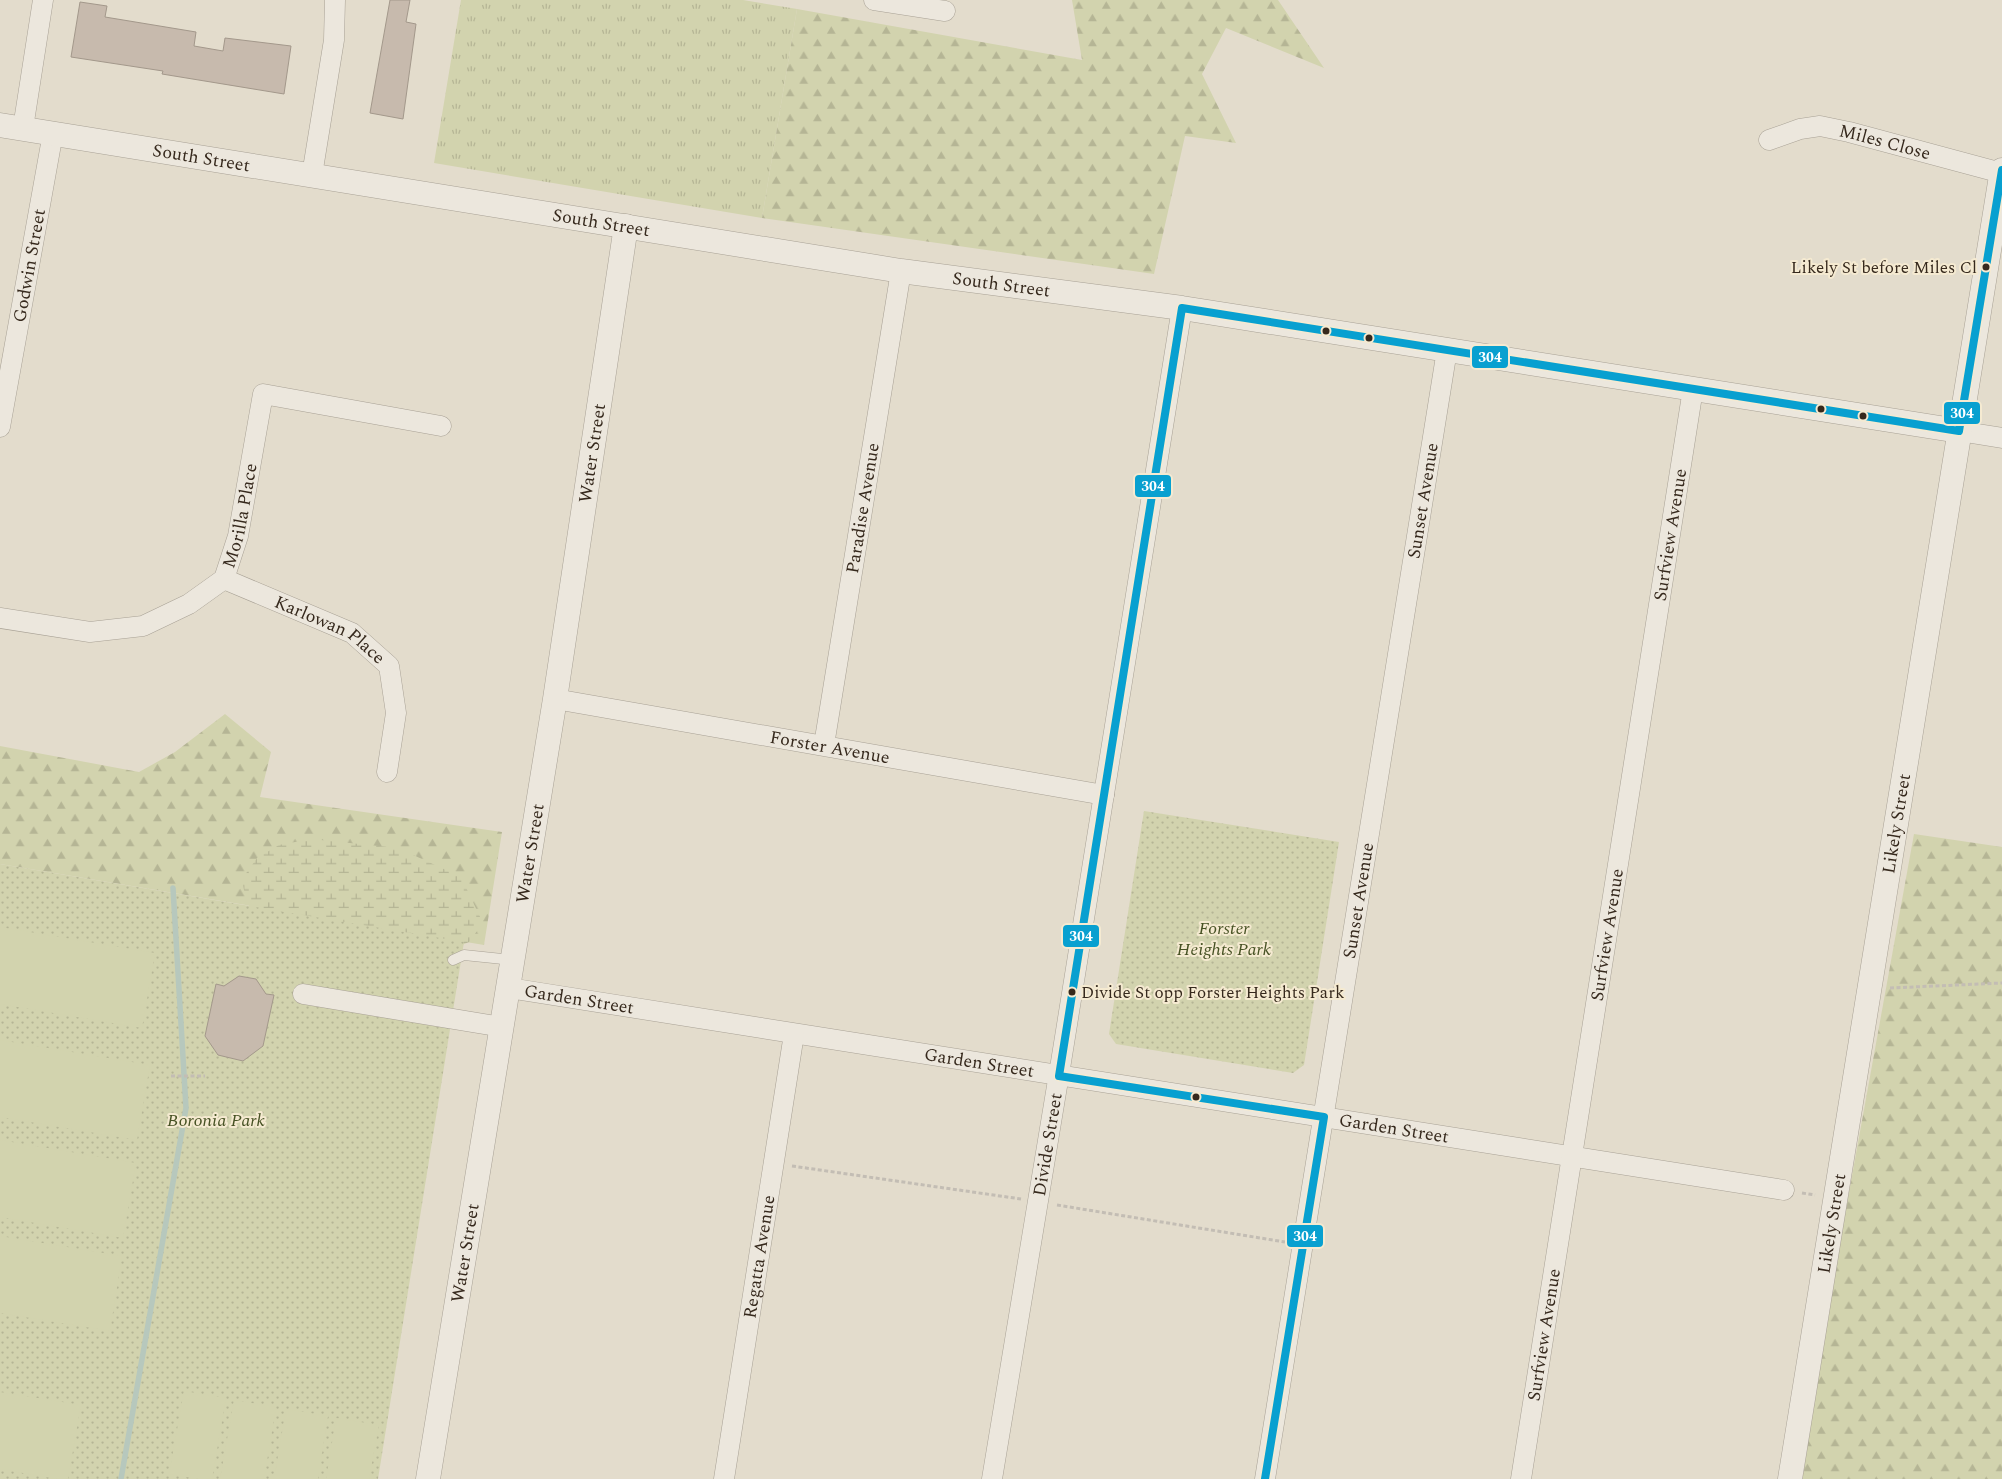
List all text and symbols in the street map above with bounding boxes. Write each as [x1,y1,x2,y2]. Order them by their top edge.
street label: Miles Close [1837,117,1934,167]
street label: South Street [151,137,252,179]
street label: South Street [550,202,652,244]
street label: Godwin Street [6,207,53,325]
place label: Likely St before Miles Cl [1791,255,1977,281]
marker: Likely St before Miles Cl [1981,262,1991,272]
street label: South Street [951,265,1052,305]
unlabelled marker [1321,326,1331,336]
unlabelled marker [1364,333,1374,343]
line badge: 304 [1471,345,1509,369]
text: 304 [1478,347,1502,368]
line badge: 304 [1943,401,1981,425]
street label: Water Street [572,402,613,505]
text: 304 [1950,403,1974,424]
unlabelled marker [1816,404,1826,414]
unlabelled marker [1858,411,1868,421]
street label: Paradise Avenue [839,441,887,576]
street label: Sunset Avenue [1401,441,1446,561]
street label: Morilla Place [215,461,265,572]
street label: Surfview Avenue [1647,467,1694,603]
line badge: 304 [1134,474,1172,498]
text: 304 [1141,476,1165,497]
street label: Karlowan Place [270,589,391,671]
street label: Forster Avenue [768,724,892,771]
street label: Likely Street [1875,772,1918,876]
street label: Water Street [509,802,552,905]
street label: Sunset Avenue [1336,841,1381,960]
street label: Surfview Avenue [1584,867,1631,1003]
park label: Forster Heights Park [1177,915,1272,963]
line badge: 304 [1062,924,1100,948]
text: 304 [1069,926,1093,947]
street label: Garden Street [522,978,636,1022]
place label: Divide St opp Forster Heights Park [1081,980,1345,1006]
marker: Divide St opp Forster Heights Park [1067,987,1077,997]
street label: Garden Street [922,1041,1036,1085]
street label: Divide Street [1026,1091,1070,1198]
unlabelled marker [1191,1092,1201,1102]
park label: Boronia Park [167,1107,265,1134]
street label: Garden Street [1337,1107,1451,1151]
street label: Likely Street [1810,1171,1853,1275]
street label: Regatta Avenue [736,1193,782,1320]
street label: Water Street [444,1201,487,1305]
line badge: 304 [1286,1224,1324,1248]
text: 304 [1293,1226,1317,1247]
street label: Surfview Avenue [1520,1267,1568,1403]

